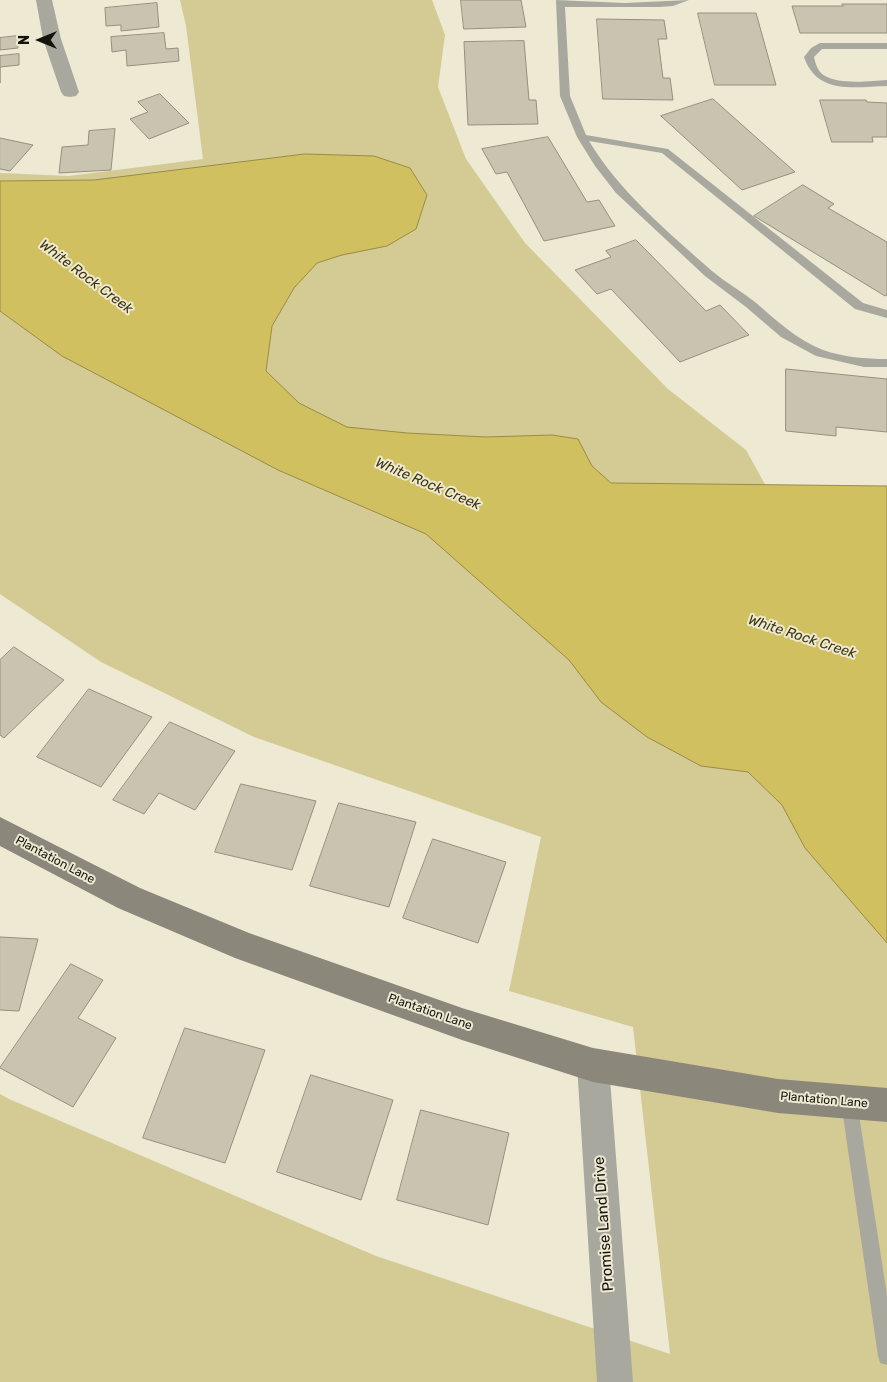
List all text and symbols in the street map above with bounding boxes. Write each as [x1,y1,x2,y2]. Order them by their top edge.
north arrow [15,15,65,65]
text: N [16,35,33,45]
water label: White Rock Creek [36,236,136,318]
water label: White Rock Creek [373,454,483,514]
water label: White Rock Creek [746,612,858,662]
street label: Plantation Lane [13,833,97,887]
street label: Plantation Lane [386,991,474,1033]
street label: Plantation Lane [780,1089,868,1111]
street label: Promise Land Drive [590,1156,618,1292]

